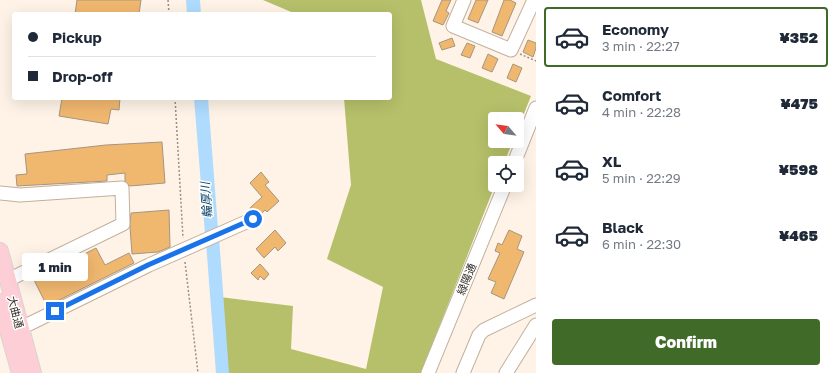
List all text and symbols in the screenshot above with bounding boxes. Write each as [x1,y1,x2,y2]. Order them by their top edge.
icon: car [554,19,590,55]
text: Economy [602,20,669,38]
text: Pickup [52,28,102,46]
text: ¥352 [779,28,818,46]
text: 3 min · 22:27 [602,38,680,54]
text: Drop-off [52,67,112,85]
icon: car [554,85,590,121]
text: Comfort [602,86,661,104]
text: ¥475 [780,94,818,112]
text: 4 min · 22:28 [602,104,681,120]
north arrow [488,112,524,148]
map controls [488,112,524,192]
icon: car [554,151,590,187]
text: XL [602,152,621,170]
button: locate [488,156,524,192]
text: ¥598 [778,160,818,178]
text: 5 min · 22:29 [602,170,681,186]
water label: 輪厚川 [197,180,215,218]
route start [244,210,262,228]
icon: car [554,217,590,253]
text: Black [602,218,644,236]
text: ¥465 [779,226,818,244]
text: 6 min · 22:30 [602,236,681,252]
callout: 1 min [22,253,88,281]
text: 1 min [38,259,72,275]
street label: 緑陽通 [454,261,478,297]
street label: 大曲通 [5,294,27,330]
route end [46,302,64,320]
button: Confirm [552,319,820,365]

